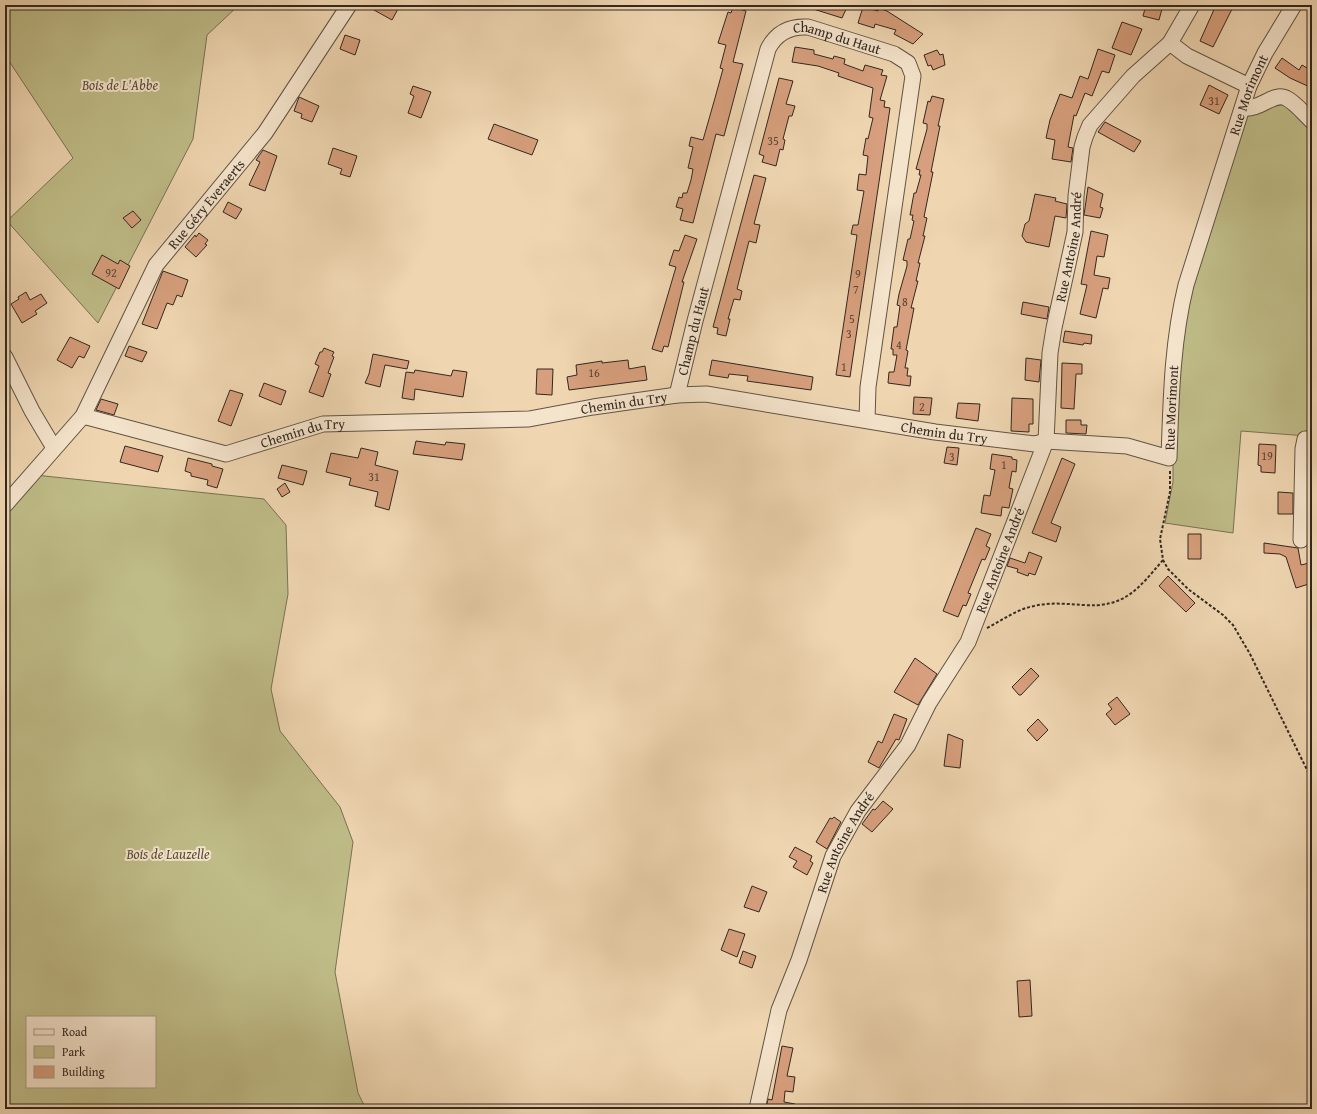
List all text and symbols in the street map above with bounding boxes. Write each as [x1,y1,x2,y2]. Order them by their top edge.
street label: Champ du Haut [792,17,883,59]
street label: Rue Morimont [1224,51,1273,138]
park label: Bois de L'Abbe [81,75,158,95]
house number: 31 [1208,92,1220,109]
house number: 35 [767,132,779,149]
street label: Rue Géry Everaerts [163,155,249,253]
street label: Rue Antoine André [1050,190,1086,304]
house number: 92 [105,264,117,281]
house number: 9 [855,265,861,282]
house number: 7 [853,281,859,298]
street label: Champ du Haut [672,284,714,377]
house number: 8 [902,293,908,310]
house number: 5 [849,310,855,327]
house number: 3 [846,325,852,342]
house number: 4 [896,336,902,353]
house number: 1 [841,358,847,375]
house number: 16 [588,364,600,381]
street label: Rue Morimont [1159,364,1183,450]
street label: Chemin du Try [579,387,669,419]
house number: 2 [919,398,925,415]
street label: Chemin du Try [258,413,345,453]
street label: Chemin du Try [900,417,989,448]
house number: 19 [1261,447,1273,464]
house number: 3 [949,448,955,465]
house number: 1 [1001,456,1007,473]
house number: 31 [368,468,380,485]
street label: Rue Antoine André [970,504,1029,616]
street label: Rue Antoine André [812,787,879,896]
park label: Bois de Lauzelle [125,844,210,864]
legend [26,1016,156,1088]
text: Road [62,1023,88,1040]
text: Park [62,1043,86,1060]
text: Building [62,1063,105,1080]

